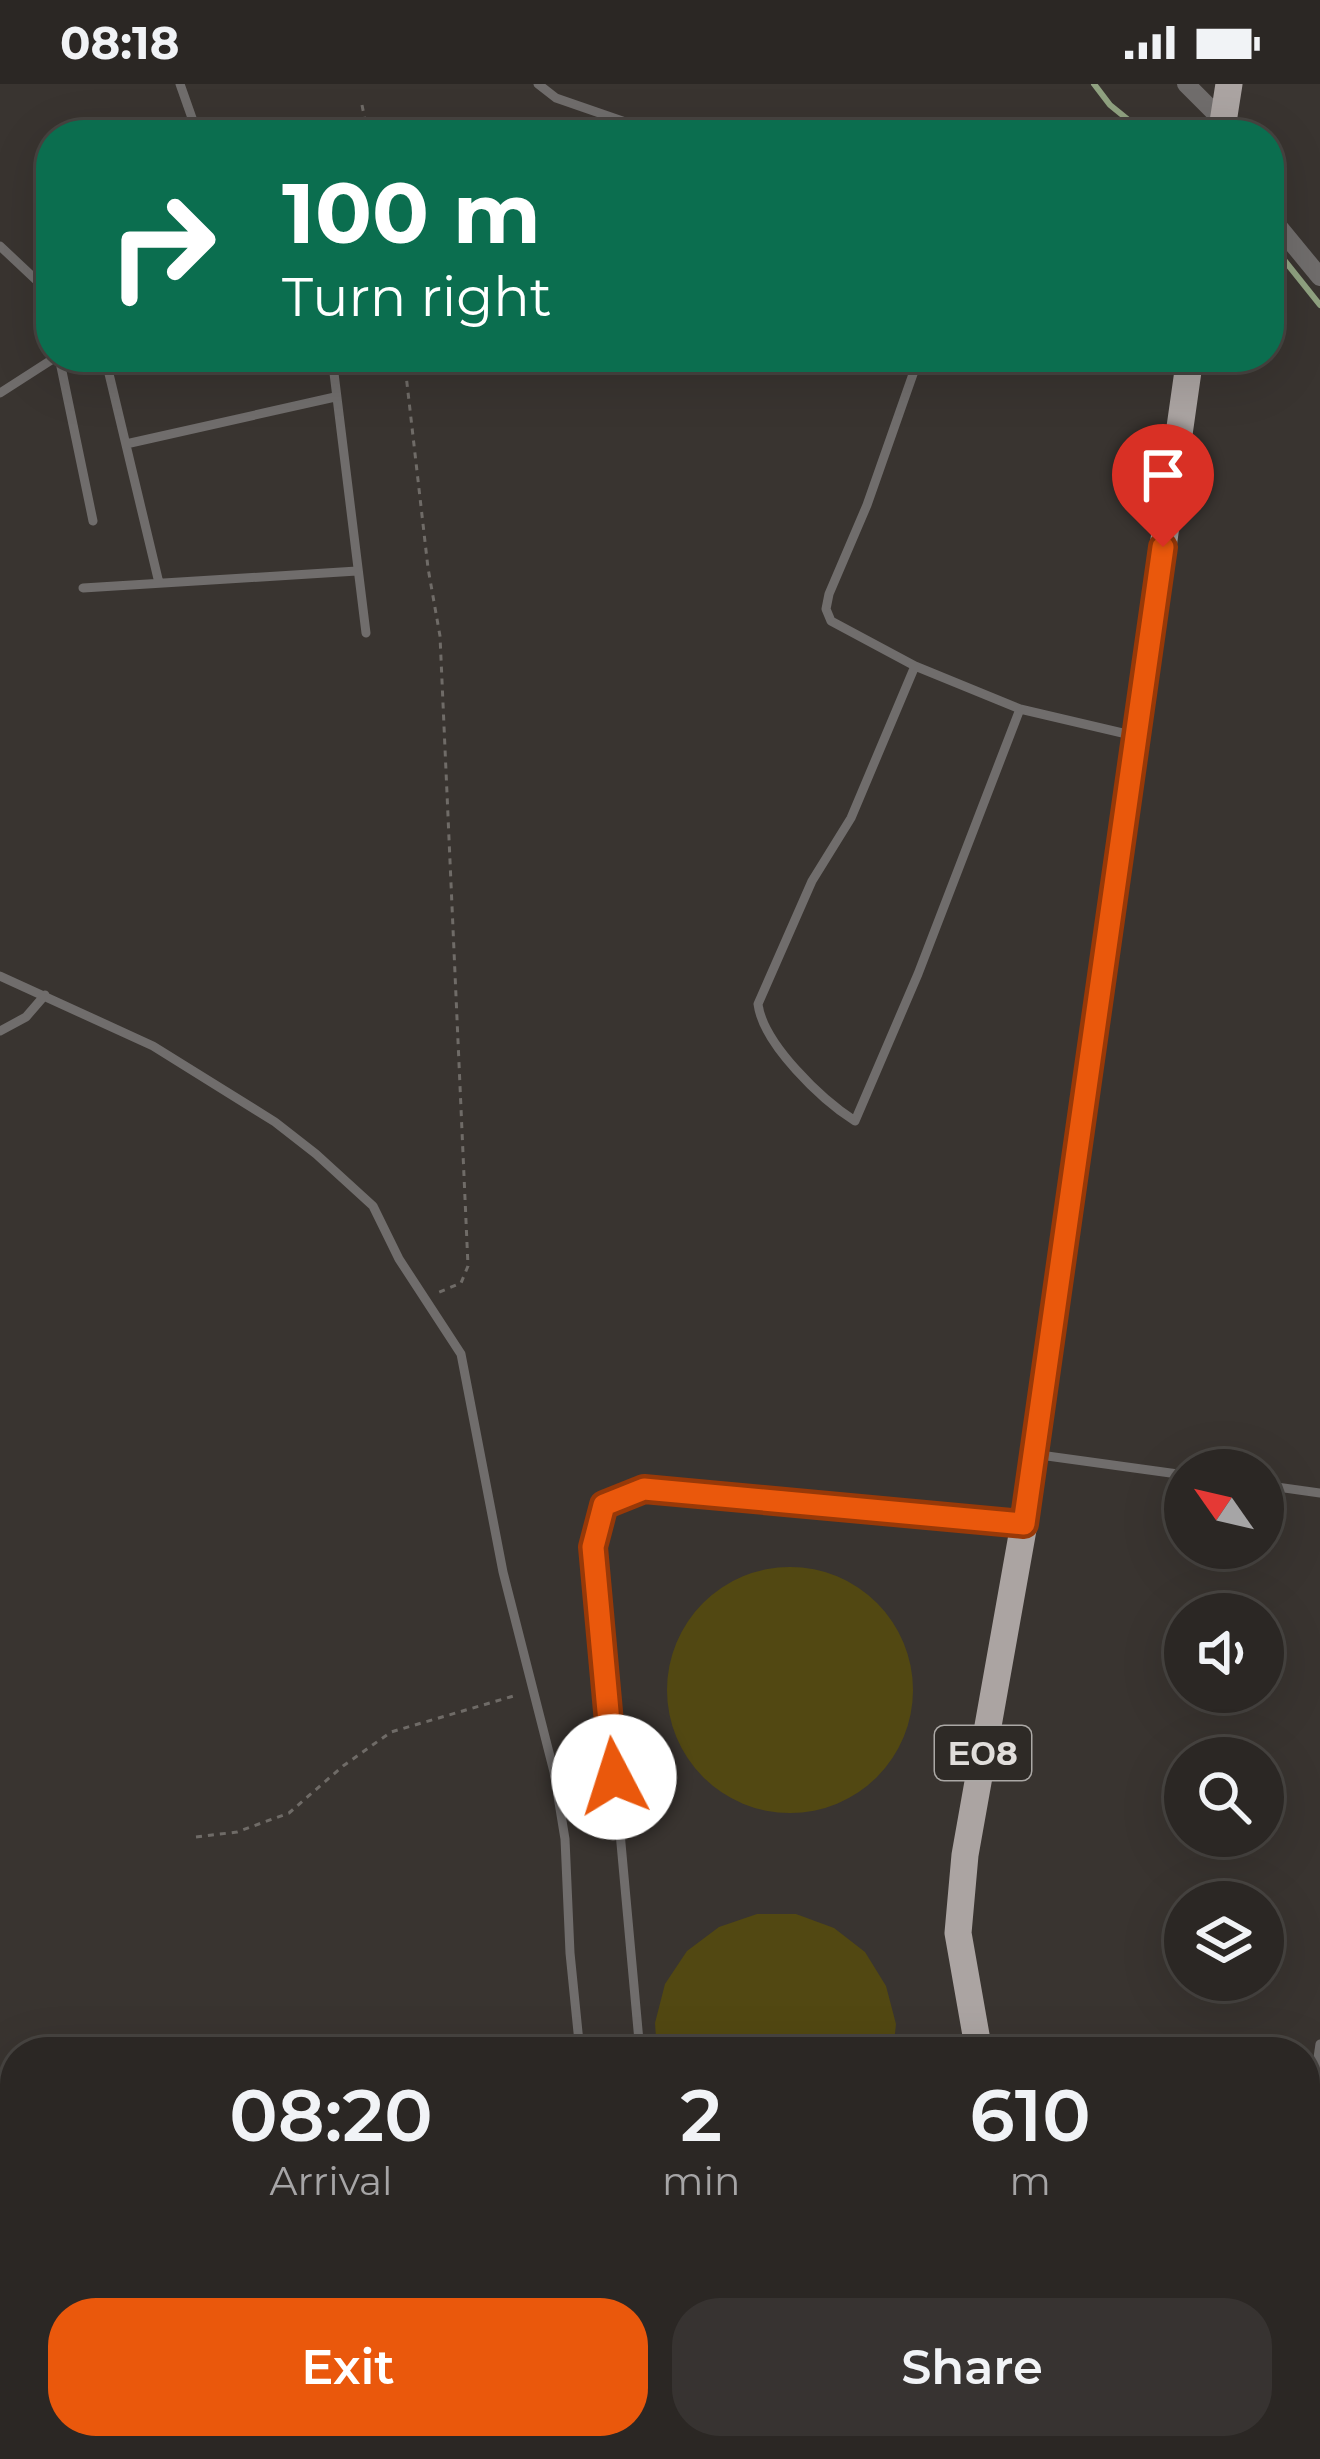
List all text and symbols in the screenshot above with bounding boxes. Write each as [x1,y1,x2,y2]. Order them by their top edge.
text: 08:18 [60,15,179,70]
text: 100 m [282,162,541,264]
icon: right [84,168,240,324]
text: Turn right [282,264,552,330]
pin [1112,424,1214,547]
icon: arrive [1130,442,1196,508]
north arrow [1164,1449,1284,1569]
map controls [1164,1449,1284,2001]
button: sound [1164,1593,1284,1713]
position arrow [551,1714,677,1840]
road number: ΕΟ8 [935,1726,1031,1780]
button: search [1164,1737,1284,1857]
button: layers [1164,1881,1284,2001]
text: 08:20 [229,2071,433,2159]
text: 2 [680,2071,722,2159]
text: 610 [970,2071,1091,2159]
text: Arrival [270,2157,393,2205]
text: min [662,2157,740,2205]
text: m [1009,2157,1051,2205]
button: Exit [48,2298,648,2436]
button: Share [672,2298,1272,2436]

